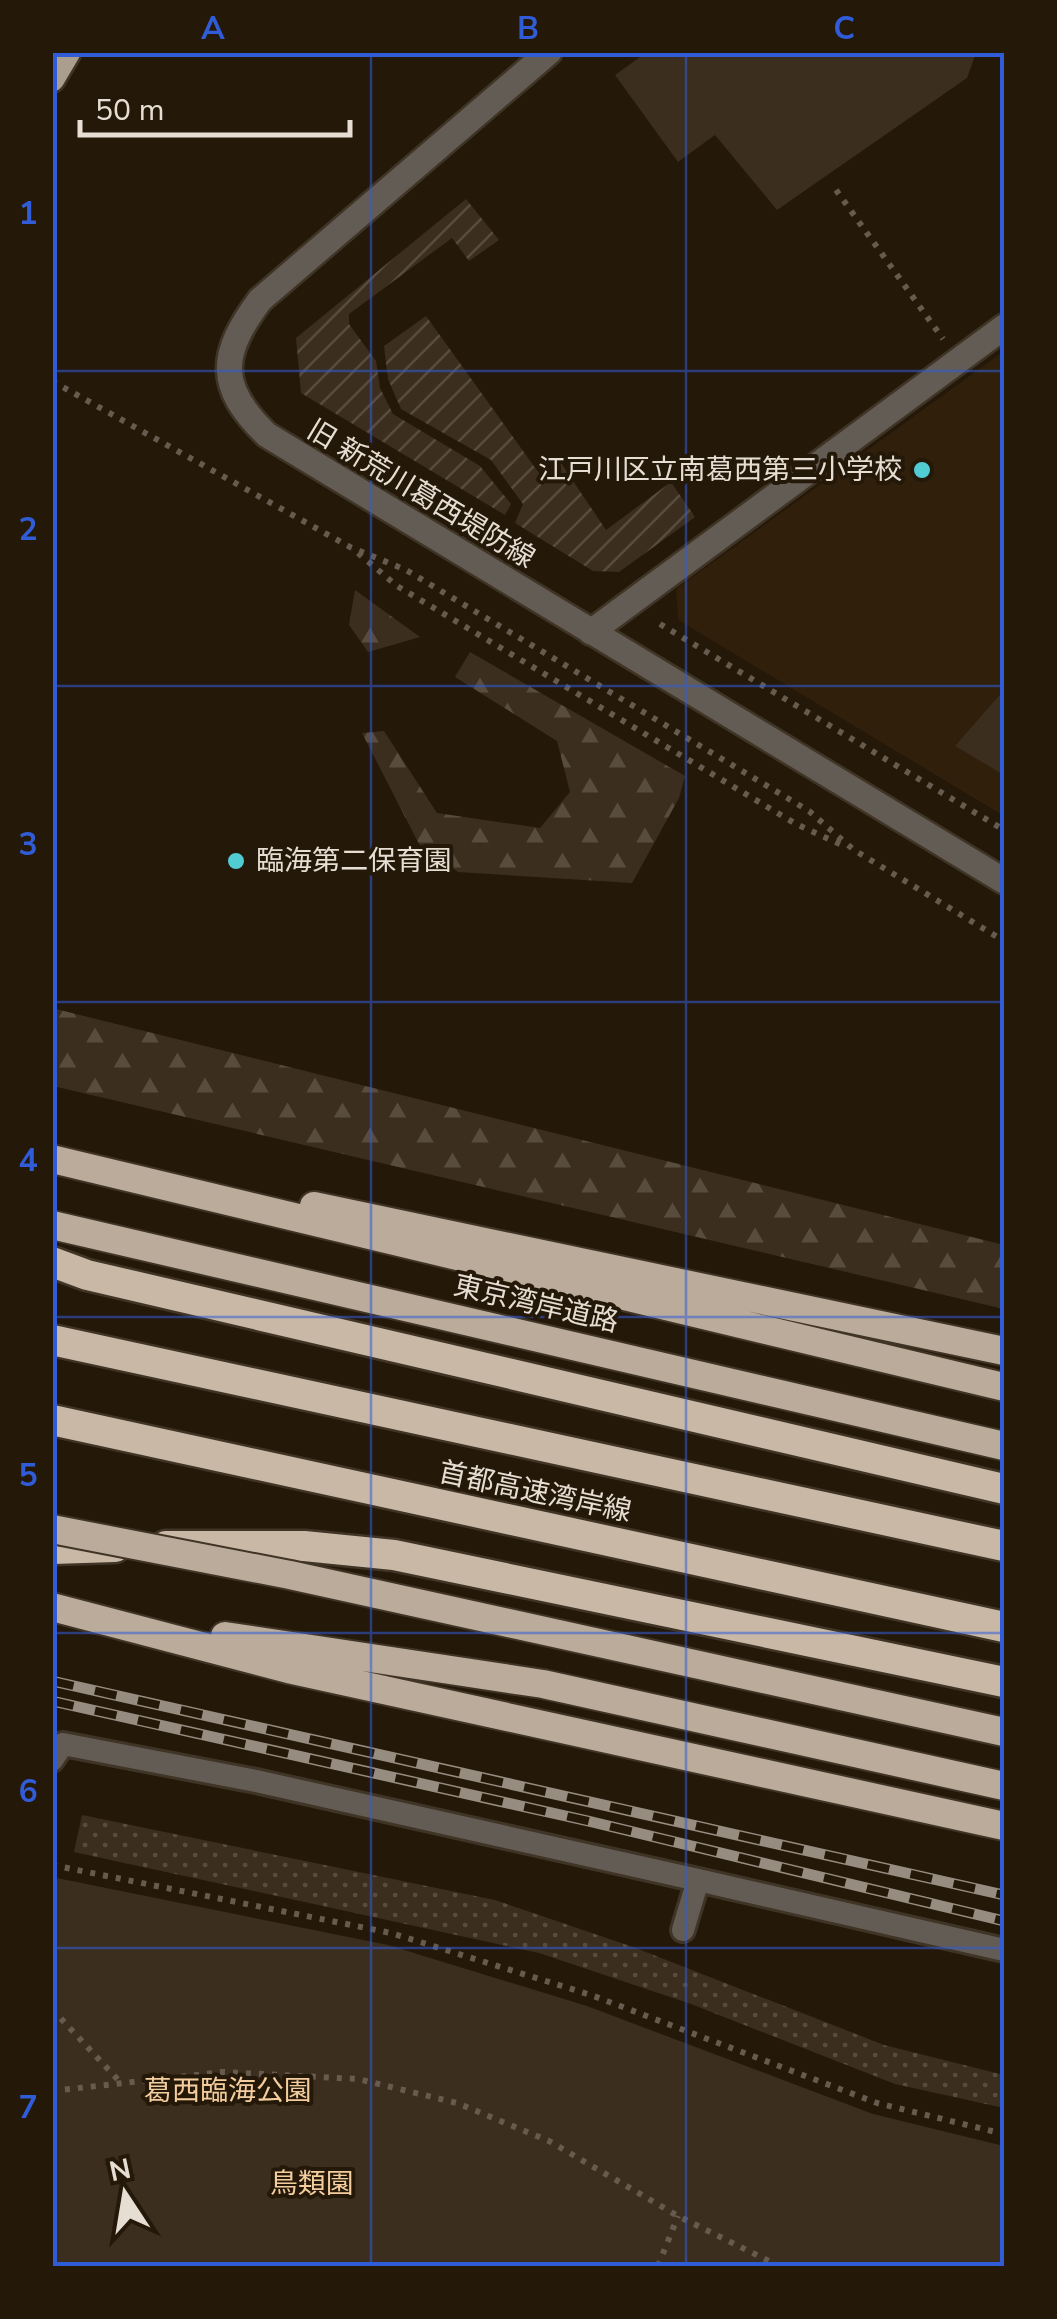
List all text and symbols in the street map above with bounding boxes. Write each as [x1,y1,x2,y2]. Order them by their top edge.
text: A [201,7,225,50]
text: B [517,7,539,50]
text: C [833,7,855,50]
scale bar [80,75,350,137]
text: 50 m [95,90,164,131]
text: 1 [18,192,38,235]
street label: 旧 新荒川葛西堤防線 [300,411,542,577]
place label: 江戸川区立南葛西第三小学校 [538,451,902,489]
marker: 江戸川区立南葛西第三小学校 [911,459,933,481]
text: 2 [18,508,38,551]
text: 3 [18,823,38,866]
place label: 臨海第二保育園 [256,842,452,880]
marker: 臨海第二保育園 [225,850,247,872]
text: 4 [18,1139,38,1182]
street label: 東京湾岸道路 [450,1267,622,1341]
street label: 首都高速湾岸線 [435,1453,635,1531]
text: 5 [18,1454,38,1497]
text: 6 [18,1770,38,1813]
park label: 葛西臨海公園 [144,2072,312,2110]
text: 7 [18,2086,38,2129]
north arrow [75,2144,175,2244]
text: N [106,2150,134,2191]
park label: 鳥類園 [270,2165,354,2203]

